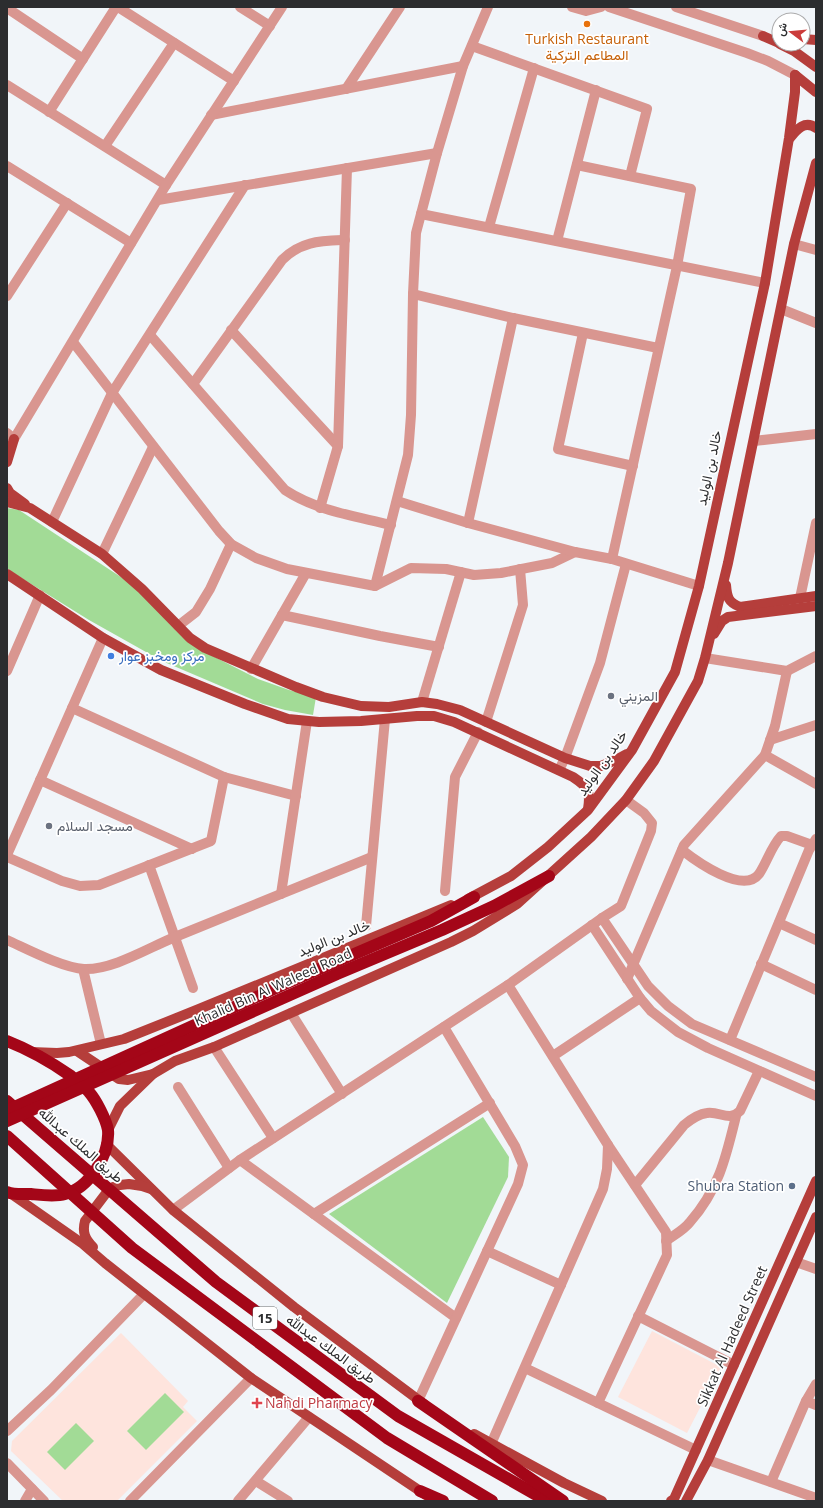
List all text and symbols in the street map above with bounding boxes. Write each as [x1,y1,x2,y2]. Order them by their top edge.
north arrow [771,12,811,52]
marker: Turkish Restaurant المطاعم التركية [582,19,592,29]
text: ش [772,21,790,38]
place label: Turkish Restaurant المطاعم التركية [525,29,649,64]
street label: خالد بن الوليد [691,429,726,507]
place label: مركز ومخبز عوار [118,646,205,665]
marker: مركز ومخبز عوار [106,651,116,661]
place label: المزيني [619,686,658,708]
marker: المزيني [606,691,616,701]
street label: خالد بن الوليد [572,726,631,799]
place label: مسجد السلام [57,816,133,835]
marker: مسجد السلام [44,821,54,831]
street label: خالد بن الوليد [295,914,373,961]
street label: Khalid Bin Al Waleed Road [191,943,355,1030]
street label: طريق الملك عبدالله [35,1102,128,1187]
place label: Shubra Station [687,1176,784,1195]
marker: Shubra Station [787,1181,797,1191]
street label: Sikkat Al Hadeed Street [692,1262,771,1409]
road number: 15 [253,1307,277,1329]
street label: طريق الملك عبدالله [283,1310,380,1388]
place label: Nahdi Pharmacy [265,1393,374,1412]
marker: Nahdi Pharmacy [252,1398,262,1408]

